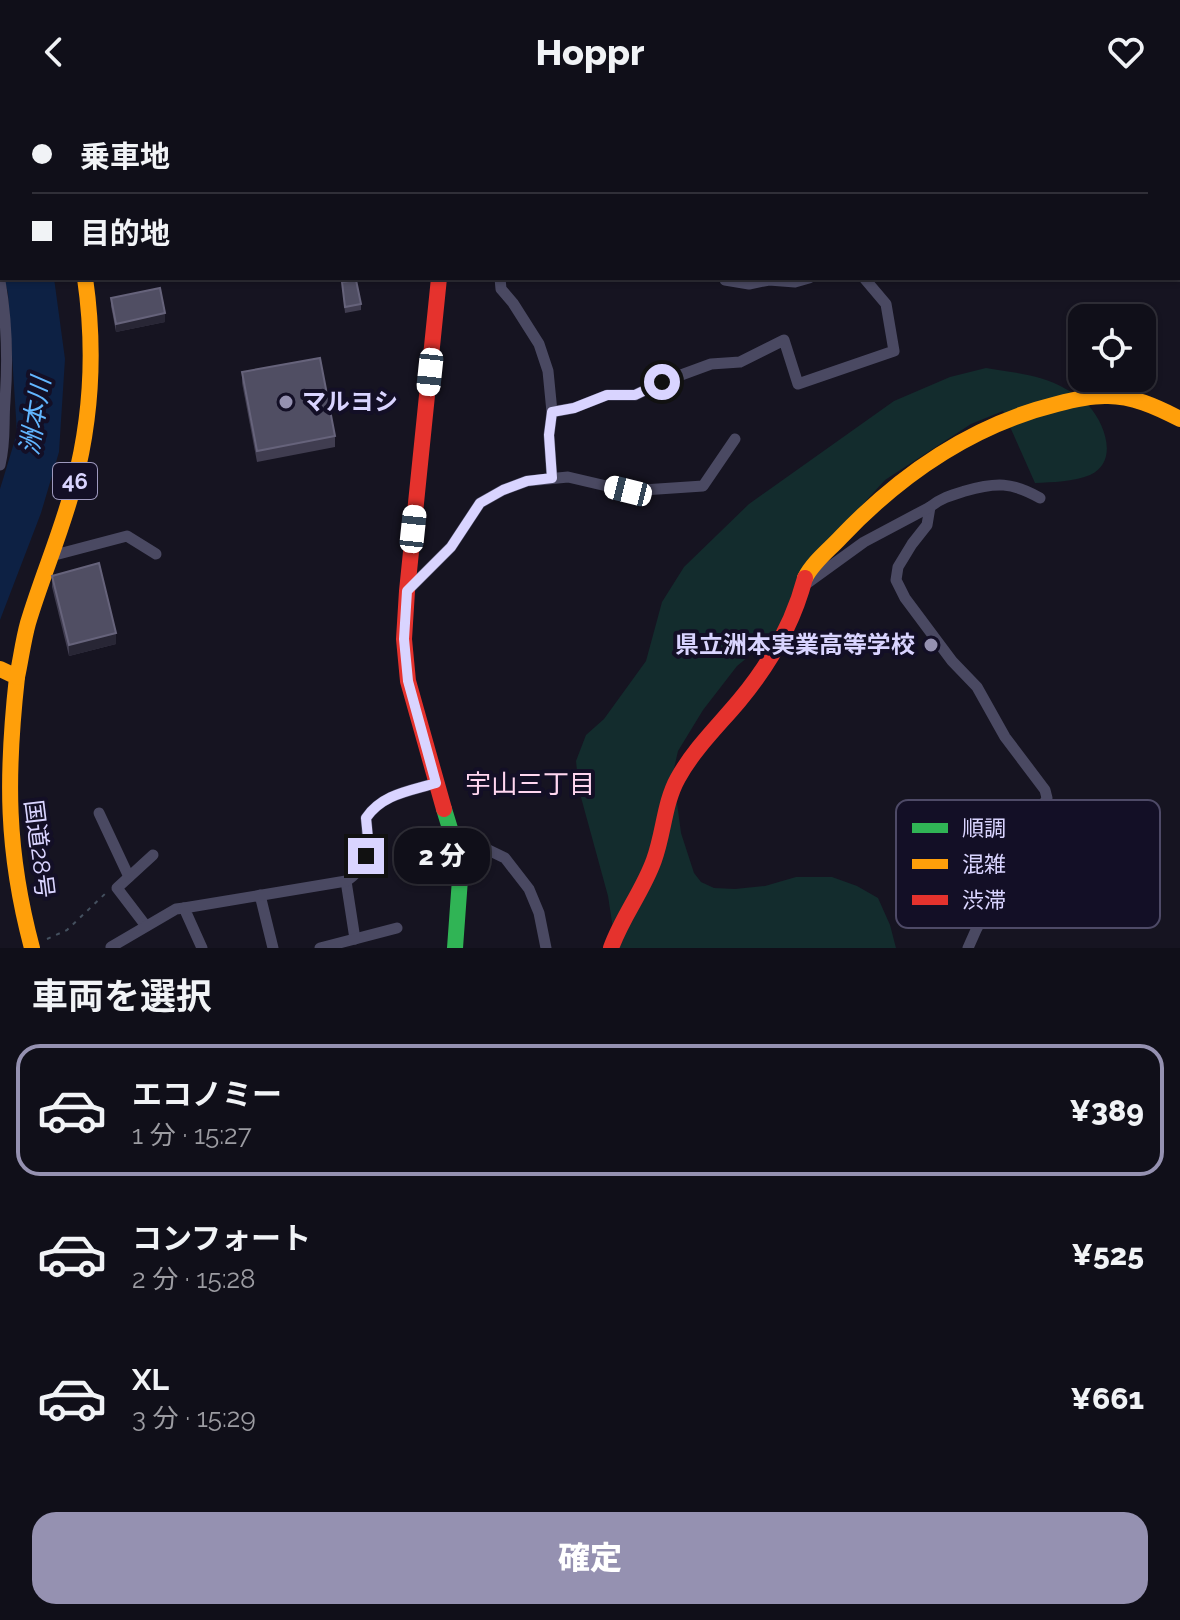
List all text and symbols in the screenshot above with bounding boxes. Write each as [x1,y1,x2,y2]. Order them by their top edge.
icon: back [32,30,76,74]
icon: heart [1104,30,1148,74]
text: Hoppr [535,31,645,73]
text: 乗車地 [80,139,170,174]
text: 目的地 [80,216,170,251]
map controls [1068,304,1156,392]
button: locate [1068,304,1156,392]
car [416,347,444,397]
route start [644,364,680,400]
water label: 洲本川 [14,372,56,457]
place label: マルヨシ [302,387,398,416]
marker: マルヨシ [277,393,295,411]
road number: 46 [53,463,97,499]
car [602,474,654,508]
car [399,504,427,554]
place label: 県立洲本実業高等学校 [675,630,915,659]
marker: 県立洲本実業高等学校 [922,636,940,654]
district label: 宇山三丁目 [465,769,595,799]
street label: 国道28号 [19,798,60,900]
legend [896,800,1160,928]
text: 順調 [962,815,1006,841]
callout: 2 分 [394,828,490,884]
route end [348,838,384,874]
text: 2 分 [418,841,466,871]
text: 混雑 [962,851,1006,877]
text: 渋滞 [962,887,1006,913]
text: 車両を選択 [32,975,212,1017]
icon: car [36,1074,108,1146]
text: エコノミー [132,1077,282,1112]
text: ¥389 [1069,1093,1144,1128]
text: 1 分 · 15:27 [132,1120,252,1150]
icon: car [36,1218,108,1290]
text: コンフォート [132,1221,311,1256]
text: ¥525 [1071,1237,1144,1272]
text: 2 分 · 15:28 [132,1264,256,1294]
icon: car [36,1362,108,1434]
text: XL [132,1362,169,1397]
text: ¥661 [1070,1381,1144,1416]
text: 3 分 · 15:29 [132,1403,256,1433]
button: 確定 [32,1512,1148,1604]

